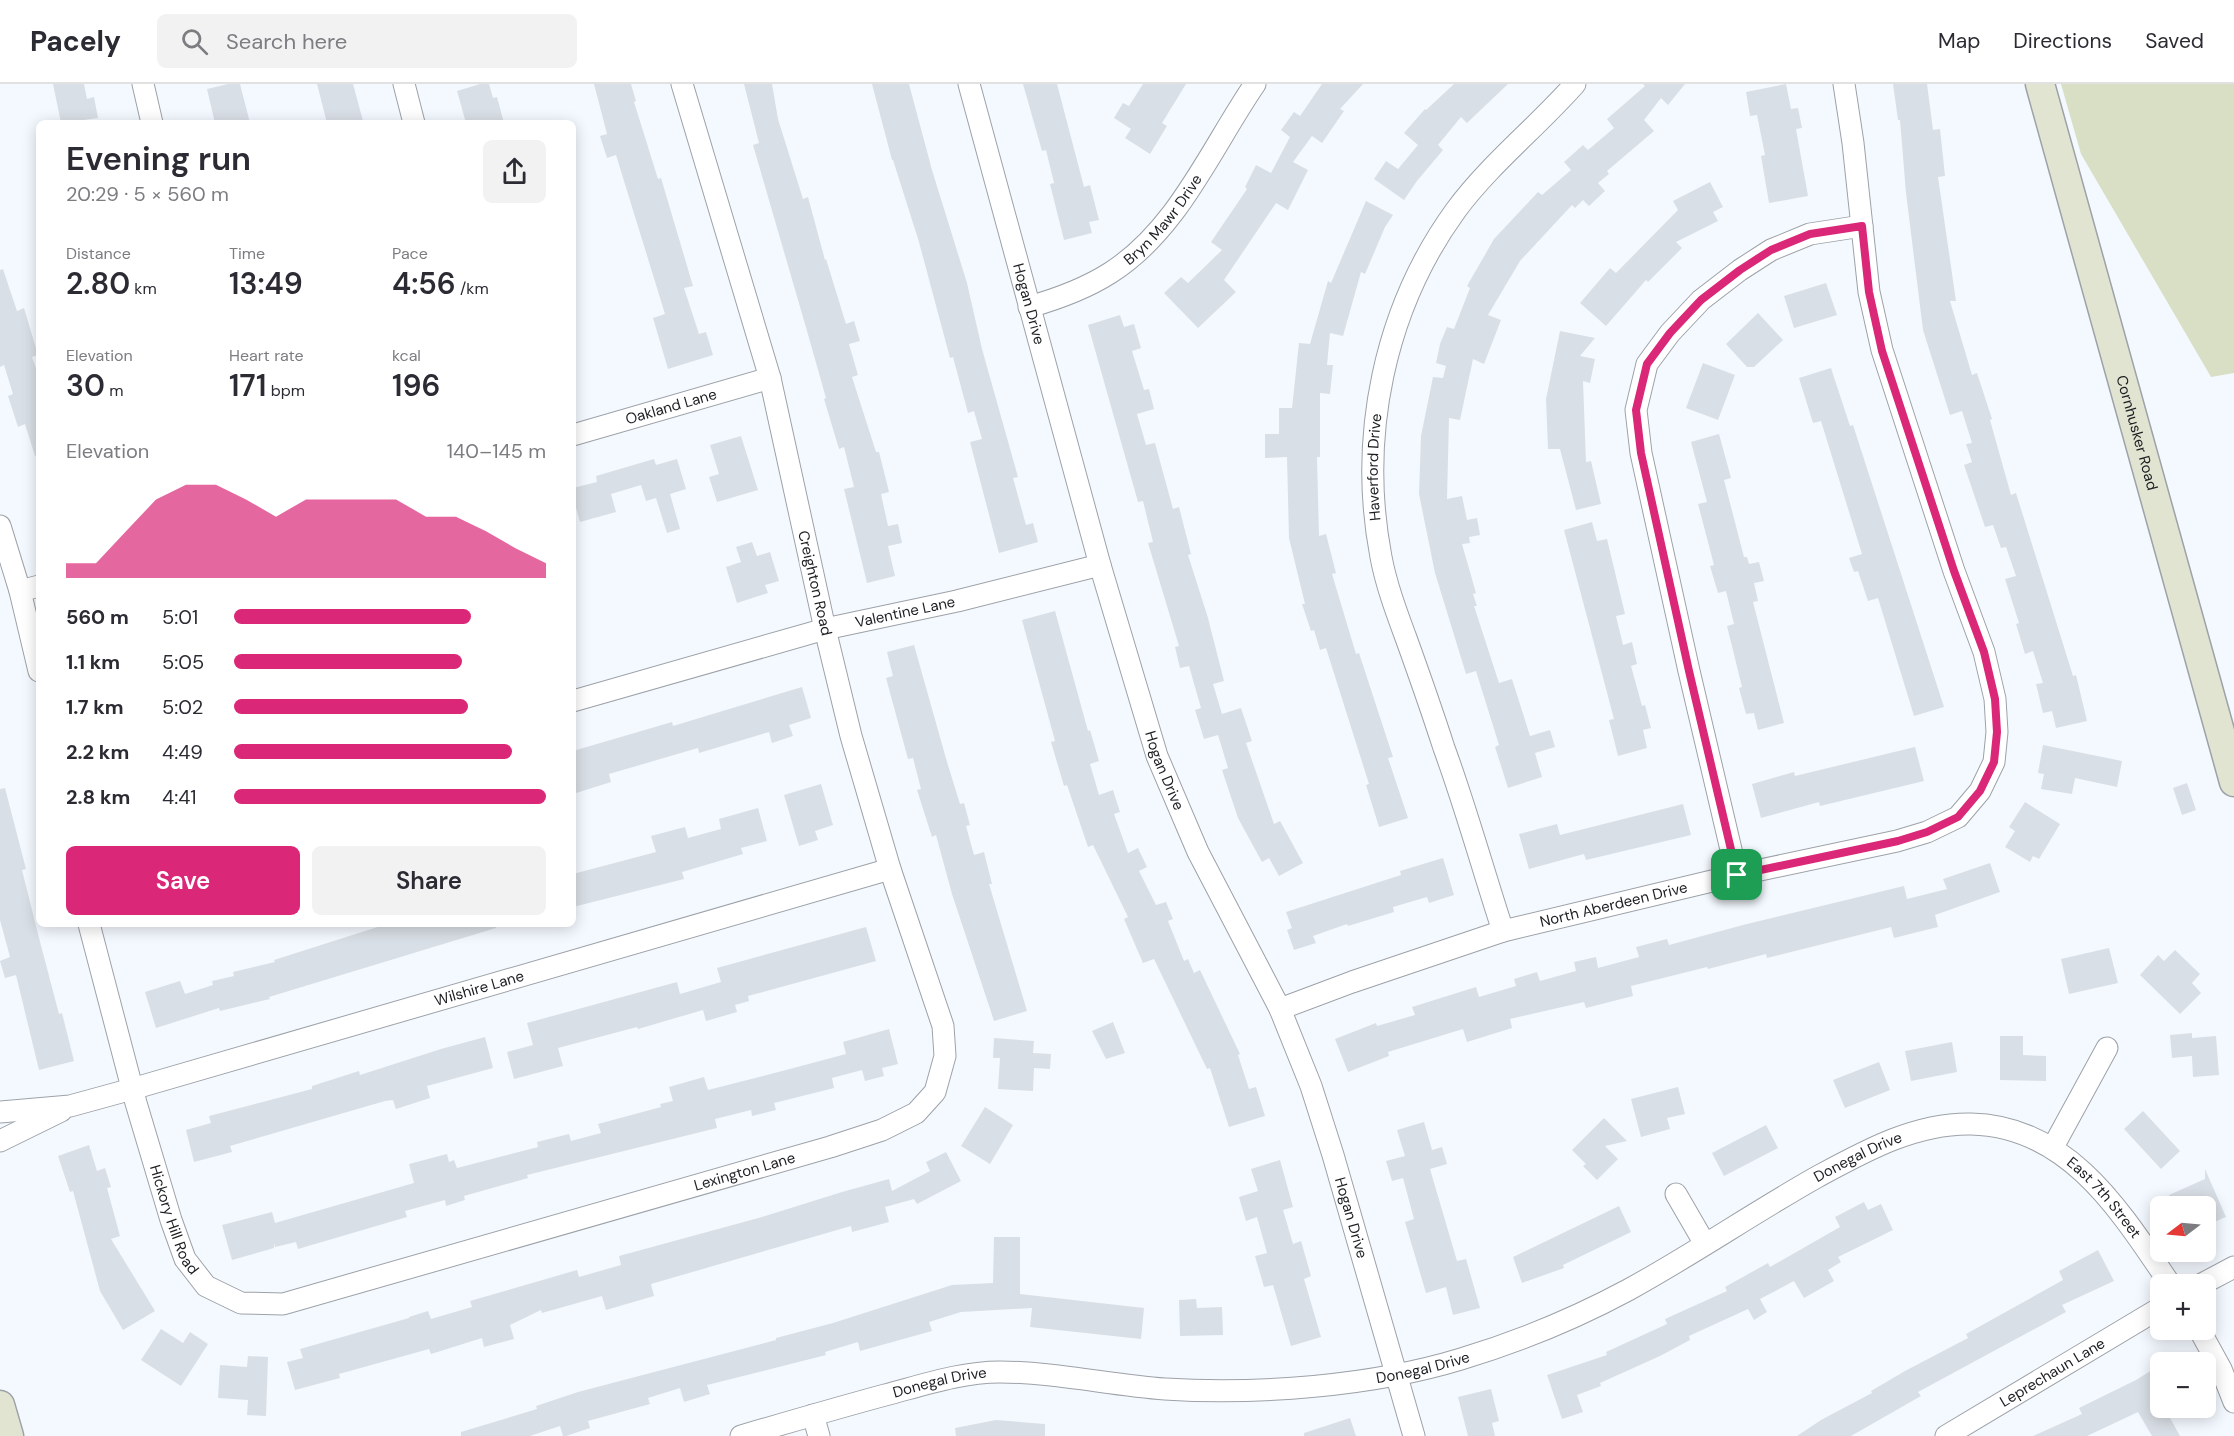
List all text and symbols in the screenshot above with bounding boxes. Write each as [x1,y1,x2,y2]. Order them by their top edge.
search box [157,14,577,68]
text: Pacely [30,23,121,60]
icon: search [178,25,211,58]
text: Search here [226,27,347,56]
text: Map [1938,27,1980,55]
text: Directions [2013,27,2112,55]
text: Saved [2145,27,2204,55]
text: Evening run [66,137,251,180]
button: share [483,140,546,203]
street label: Bryn Mawr Drive [1120,171,1207,270]
text: 20:29 · 5 × 560 m [66,181,229,207]
text: Distance [66,243,131,264]
text: Time [229,243,265,264]
text: Pace [392,243,428,264]
street label: Hogan Drive [1008,261,1050,347]
text: 2.80 [66,264,130,303]
text: 13:49 [229,264,303,303]
text: 4:56 [392,264,456,303]
text: km [130,278,157,299]
text: /km [456,278,489,299]
text: Elevation [66,345,133,366]
text: Heart rate [229,345,304,366]
text: kcal [392,345,421,366]
text: 30 [66,366,105,405]
text: 171 [229,366,266,405]
text: 196 [392,366,440,405]
street label: Cornhusker Road [2111,373,2162,493]
text: m [105,380,123,401]
text: bpm [266,380,305,401]
street label: Oakland Lane [623,384,719,429]
street label: Haverford Drive [1363,412,1386,522]
text: Elevation [66,438,149,464]
text: 140–145 m [447,438,546,464]
street label: Creighton Road [793,529,837,637]
street label: Valentine Lane [853,592,957,632]
text: 560 m [66,604,129,630]
text: 5:01 [162,604,198,630]
text: 1.1 km [66,649,120,675]
text: 5:05 [162,649,204,675]
text: 1.7 km [66,694,124,720]
text: 5:02 [162,694,203,720]
street label: Hogan Drive [1140,729,1189,813]
text: 2.2 km [66,739,129,765]
text: 4:49 [162,739,203,765]
text: 2.8 km [66,784,130,810]
text: 4:41 [162,784,197,810]
button: Save [66,846,300,915]
button: Share [312,846,546,915]
pin [1711,849,1762,900]
icon: arrive [1720,858,1753,891]
street label: North Aberdeen Drive [1538,877,1689,932]
street label: Wilshire Lane [432,966,526,1011]
street label: Donegal Drive [1810,1127,1905,1187]
street label: Lexington Lane [692,1148,797,1196]
street label: East 7th Street [2063,1152,2146,1242]
street label: Hickory Hill Road [145,1162,203,1279]
street label: Hogan Drive [1330,1175,1372,1261]
north arrow [2150,1196,2216,1262]
map controls [2150,1196,2216,1418]
button: + [2150,1274,2216,1340]
street label: Leprechaun Lane [1996,1333,2109,1412]
street label: Donegal Drive [1374,1347,1472,1388]
button: − [2150,1352,2216,1418]
street label: Donegal Drive [890,1362,987,1402]

